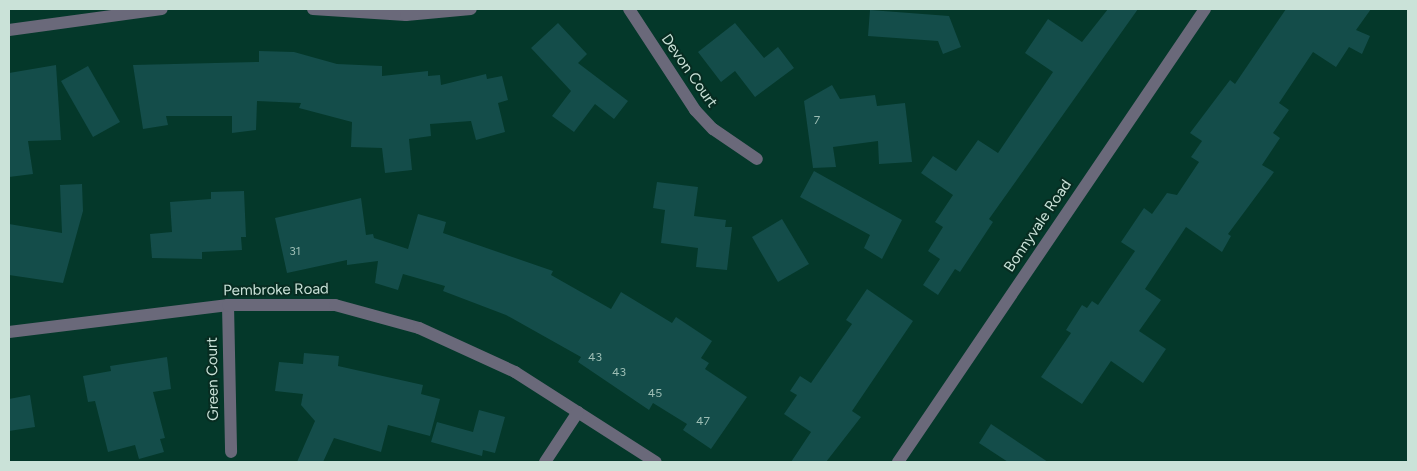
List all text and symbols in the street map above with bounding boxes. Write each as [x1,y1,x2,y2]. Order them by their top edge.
street label: Devon Court [657,31,721,111]
house number: 7 [814,114,820,128]
street label: Bonnyvale Road [1001,176,1075,276]
house number: 31 [289,245,301,259]
street label: Pembroke Road [223,280,329,300]
street label: Green Court [203,337,223,421]
house number: 43 [588,351,602,365]
house number: 43 [612,366,626,380]
house number: 45 [648,387,662,401]
house number: 47 [696,415,710,429]

